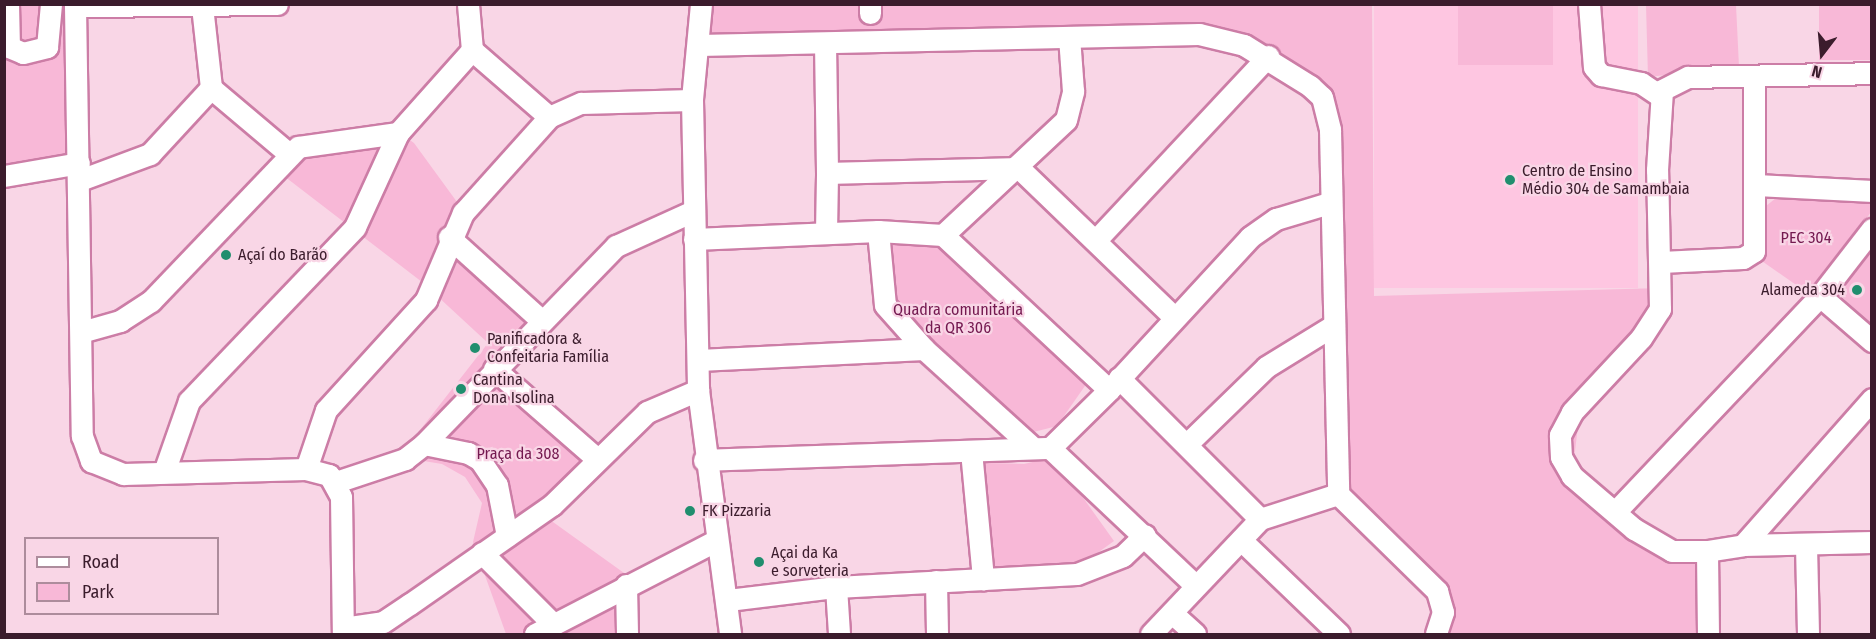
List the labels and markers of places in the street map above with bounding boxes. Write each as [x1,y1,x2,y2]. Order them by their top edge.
place label: Centro de Ensino Médio 304 de Samambaia [1522,161,1690,199]
marker: Centro de Ensino Médio 304 de Samambaia [1503,173,1517,187]
place label: Açaí do Barão [238,245,327,265]
marker: Açaí do Barão [219,248,233,262]
place label: Alameda 304 [1761,280,1845,300]
marker: Alameda 304 [1850,283,1864,297]
place label: Panificadora & Confeitaria Família [487,329,609,367]
marker: Panificadora & Confeitaria Família [468,341,482,355]
place label: Cantina Dona Isolina [473,370,555,408]
marker: Cantina Dona Isolina [454,382,468,396]
place label: FK Pizzaria [702,501,771,521]
marker: FK Pizzaria [683,504,697,518]
place label: Açai da Ka e sorveteria [771,543,849,581]
marker: Açai da Ka e sorveteria [752,555,766,569]

